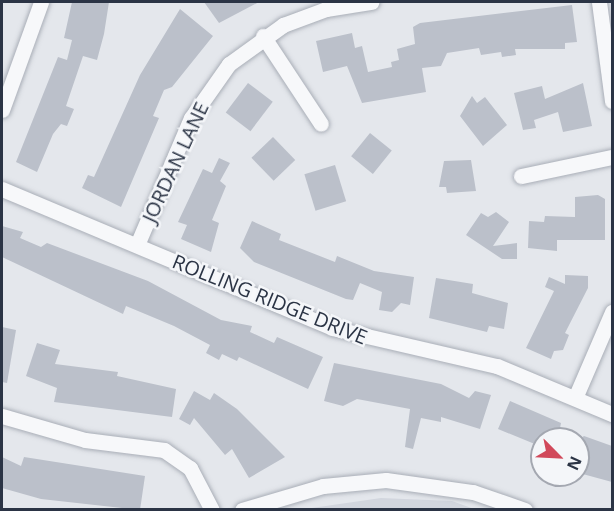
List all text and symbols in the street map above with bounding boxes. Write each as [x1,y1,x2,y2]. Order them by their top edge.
street label: JORDAN LANE [137,98,213,226]
street label: ROLLING RIDGE DRIVE [169,249,371,349]
north arrow [530,427,590,487]
text: N [562,453,587,474]

